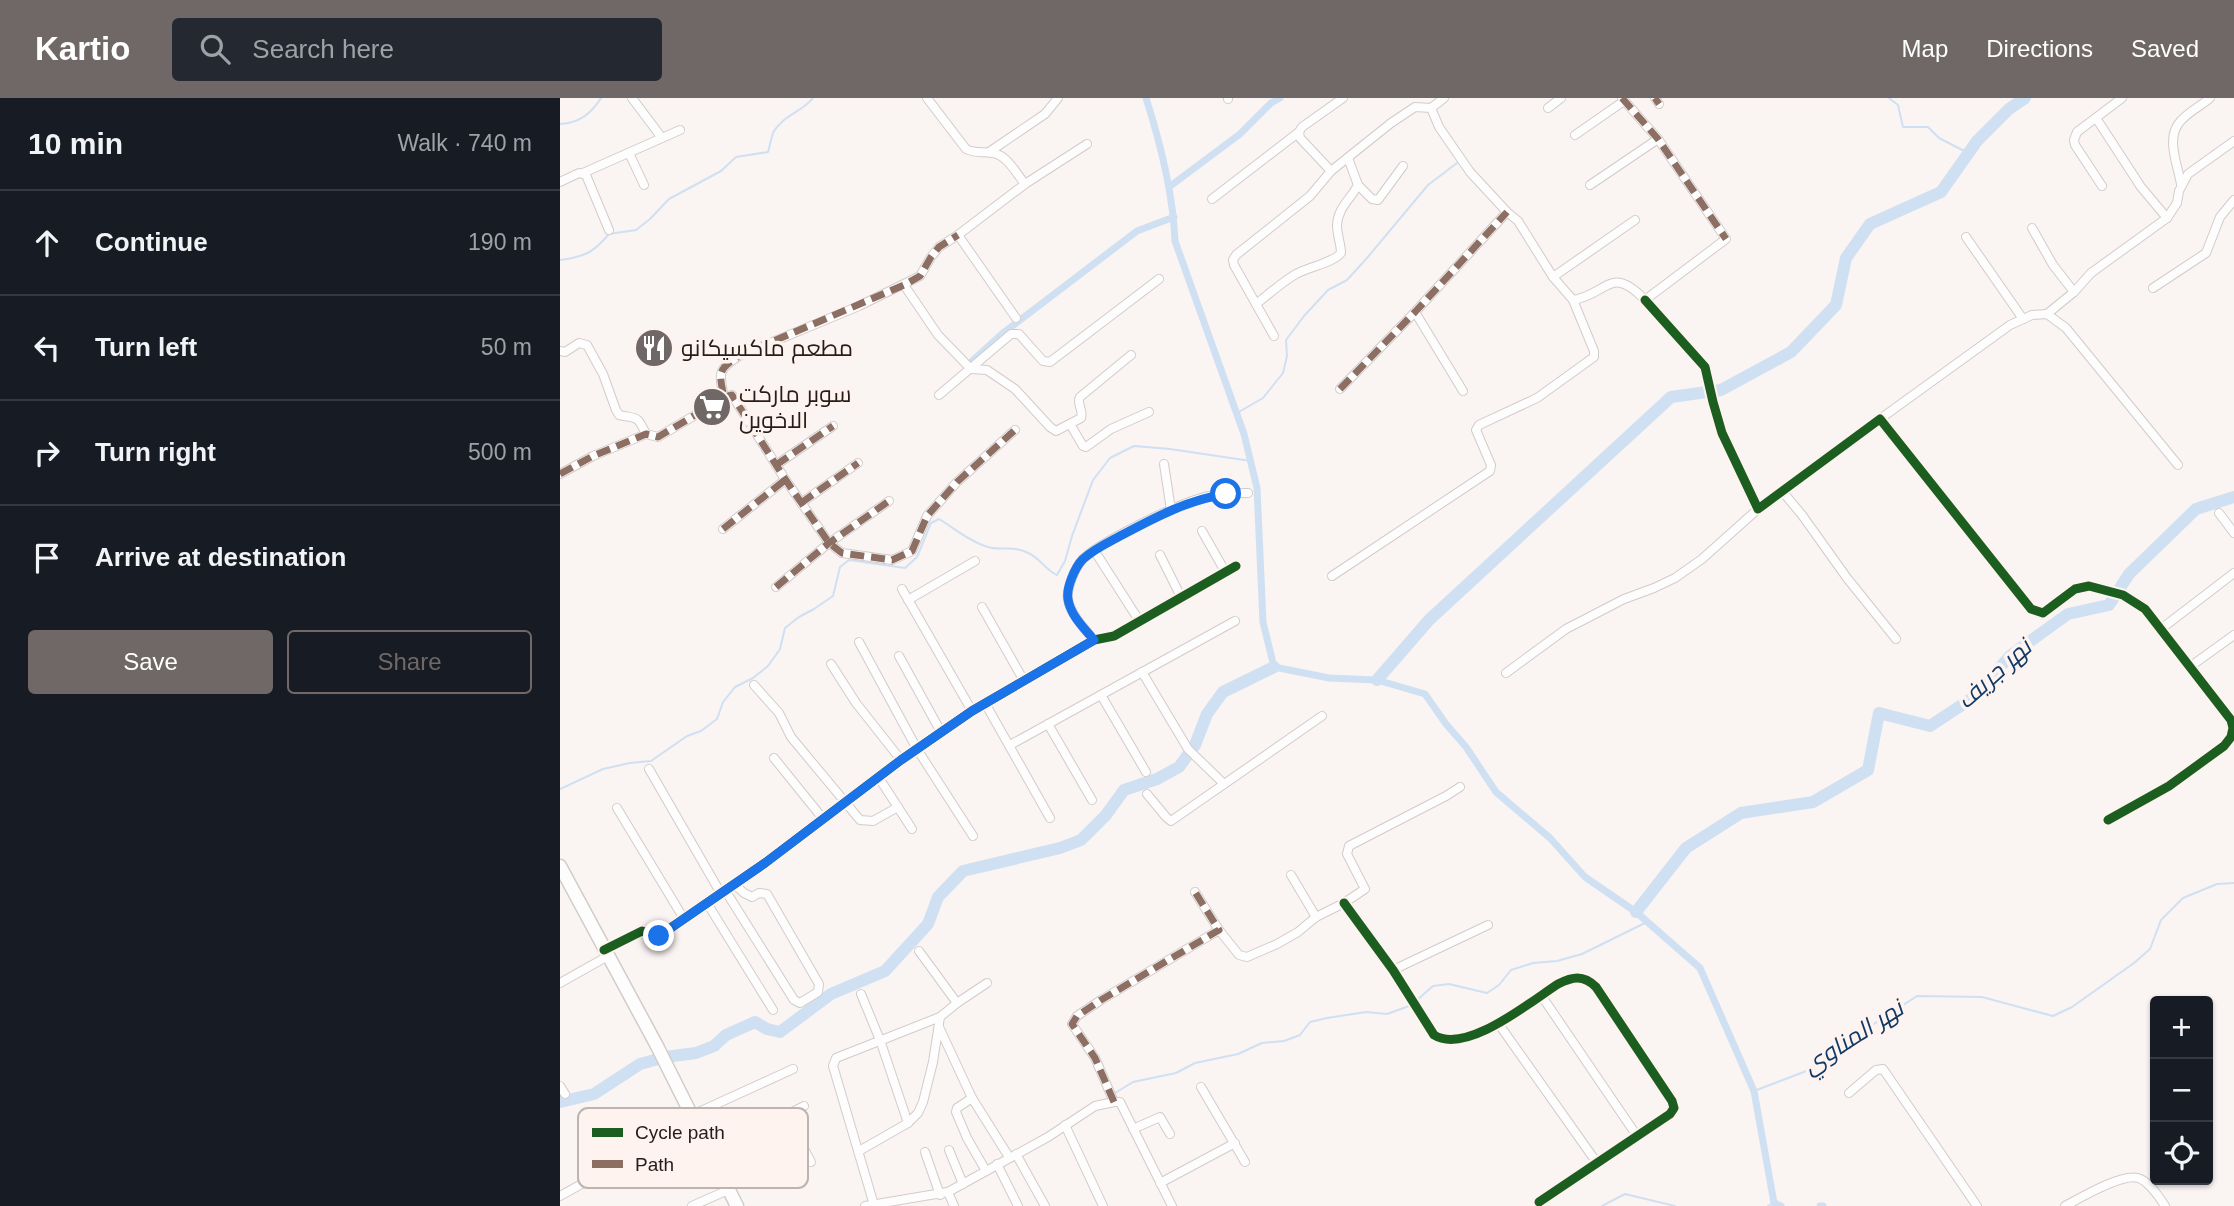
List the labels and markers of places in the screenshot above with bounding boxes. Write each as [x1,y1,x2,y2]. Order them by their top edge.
restaurant icon: مطعم ماكسيكانو [633,327,675,369]
place label: مطعم ماكسيكانو [681,335,853,364]
place label: سوبر ماركت الاخوين [739,381,852,434]
supermarket icon: سوبر ماركت الاخوين [691,386,733,428]

